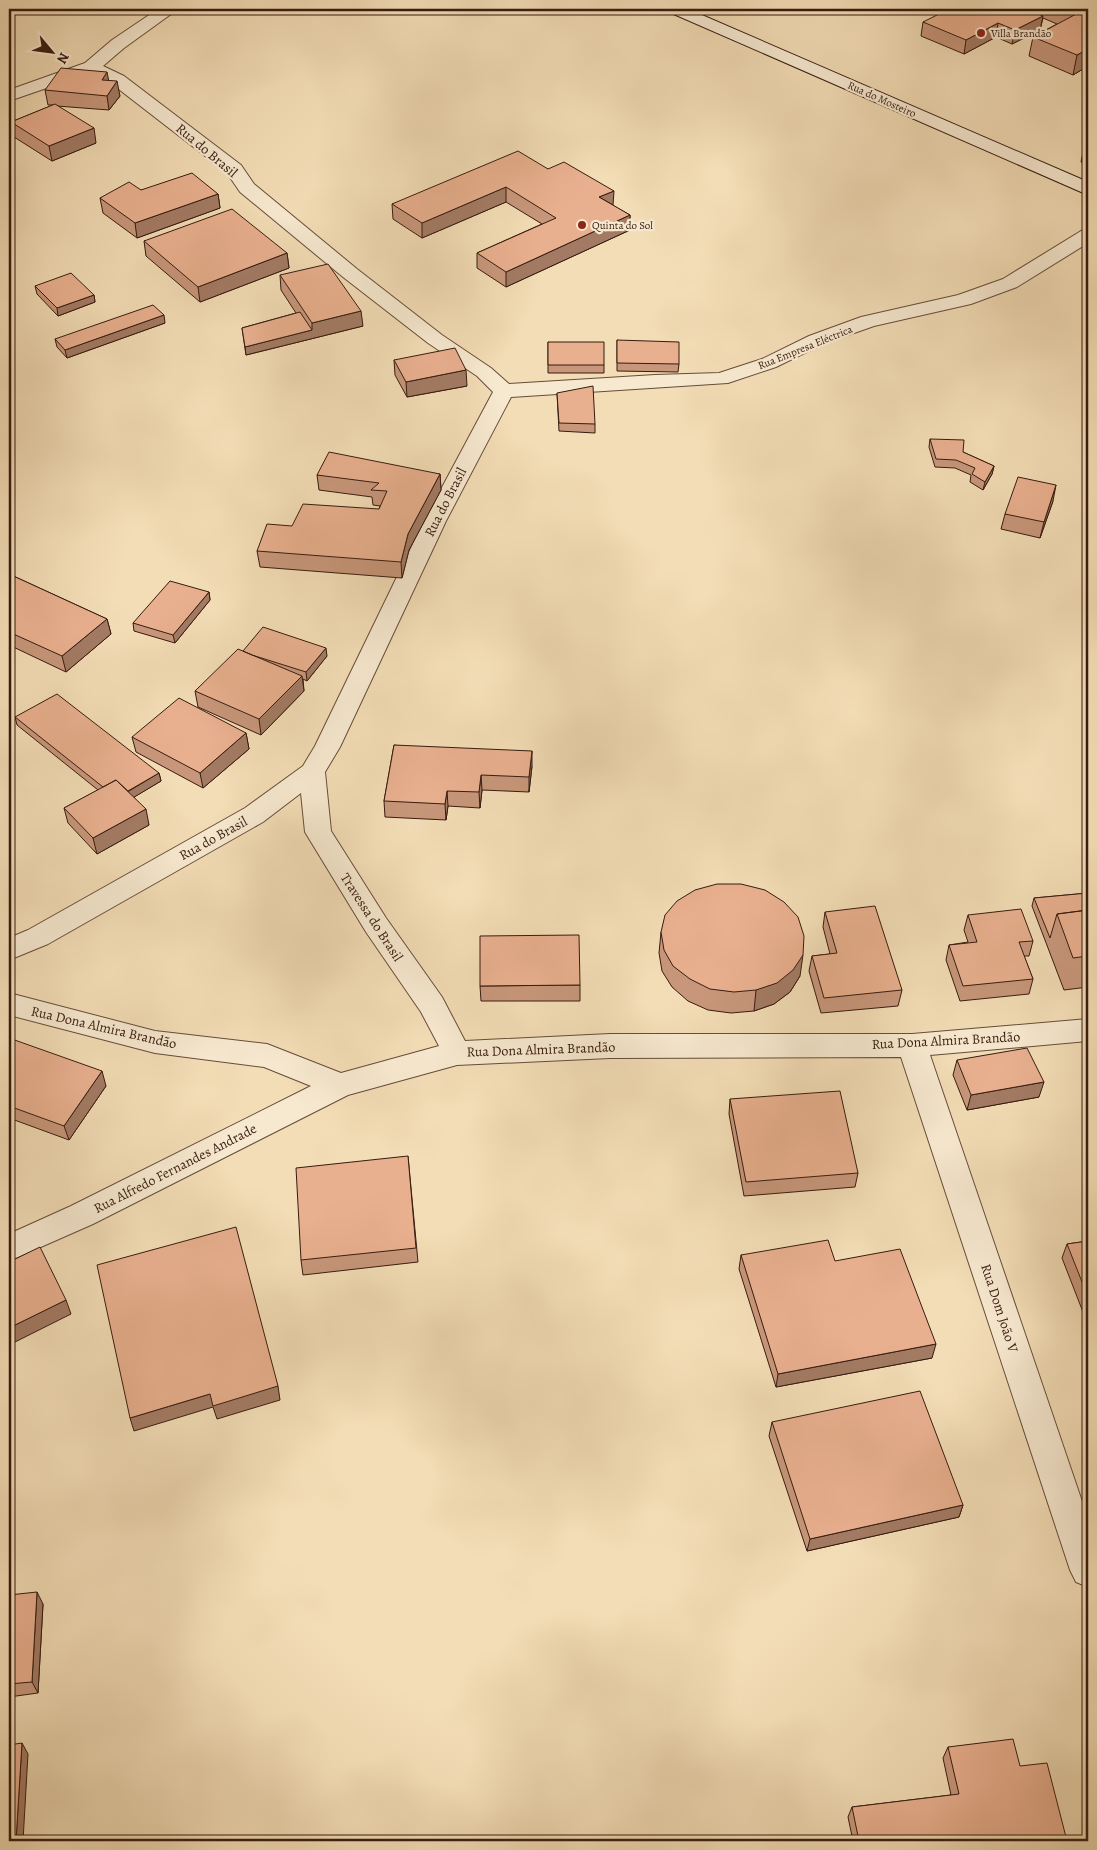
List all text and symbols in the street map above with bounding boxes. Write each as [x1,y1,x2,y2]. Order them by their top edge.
place label: Villa Brandão [990,26,1052,41]
marker: Villa Brandão [975,27,987,39]
north arrow [28,28,78,78]
text: N [52,49,74,67]
street label: Rua do Mosteiro [845,78,919,121]
street label: Rua do Brasil [172,119,242,182]
place label: Quinta do Sol [592,218,653,233]
marker: Quinta do Sol [576,219,588,231]
street label: Rua Empresa Eléctrica [756,321,856,373]
street label: Rua do Brasil [420,464,471,540]
street label: Rua do Brasil [176,812,251,865]
street label: Travessa do Brasil [336,869,408,966]
street label: Rua Dona Almira Brandão [29,1001,179,1053]
street label: Rua Dona Almira Brandão [871,1027,1021,1054]
street label: Rua Dona Almira Brandão [466,1037,616,1062]
street label: Rua Alfredo Fernandes Andrade [90,1119,260,1218]
street label: Rua Dom João V [976,1261,1023,1355]

